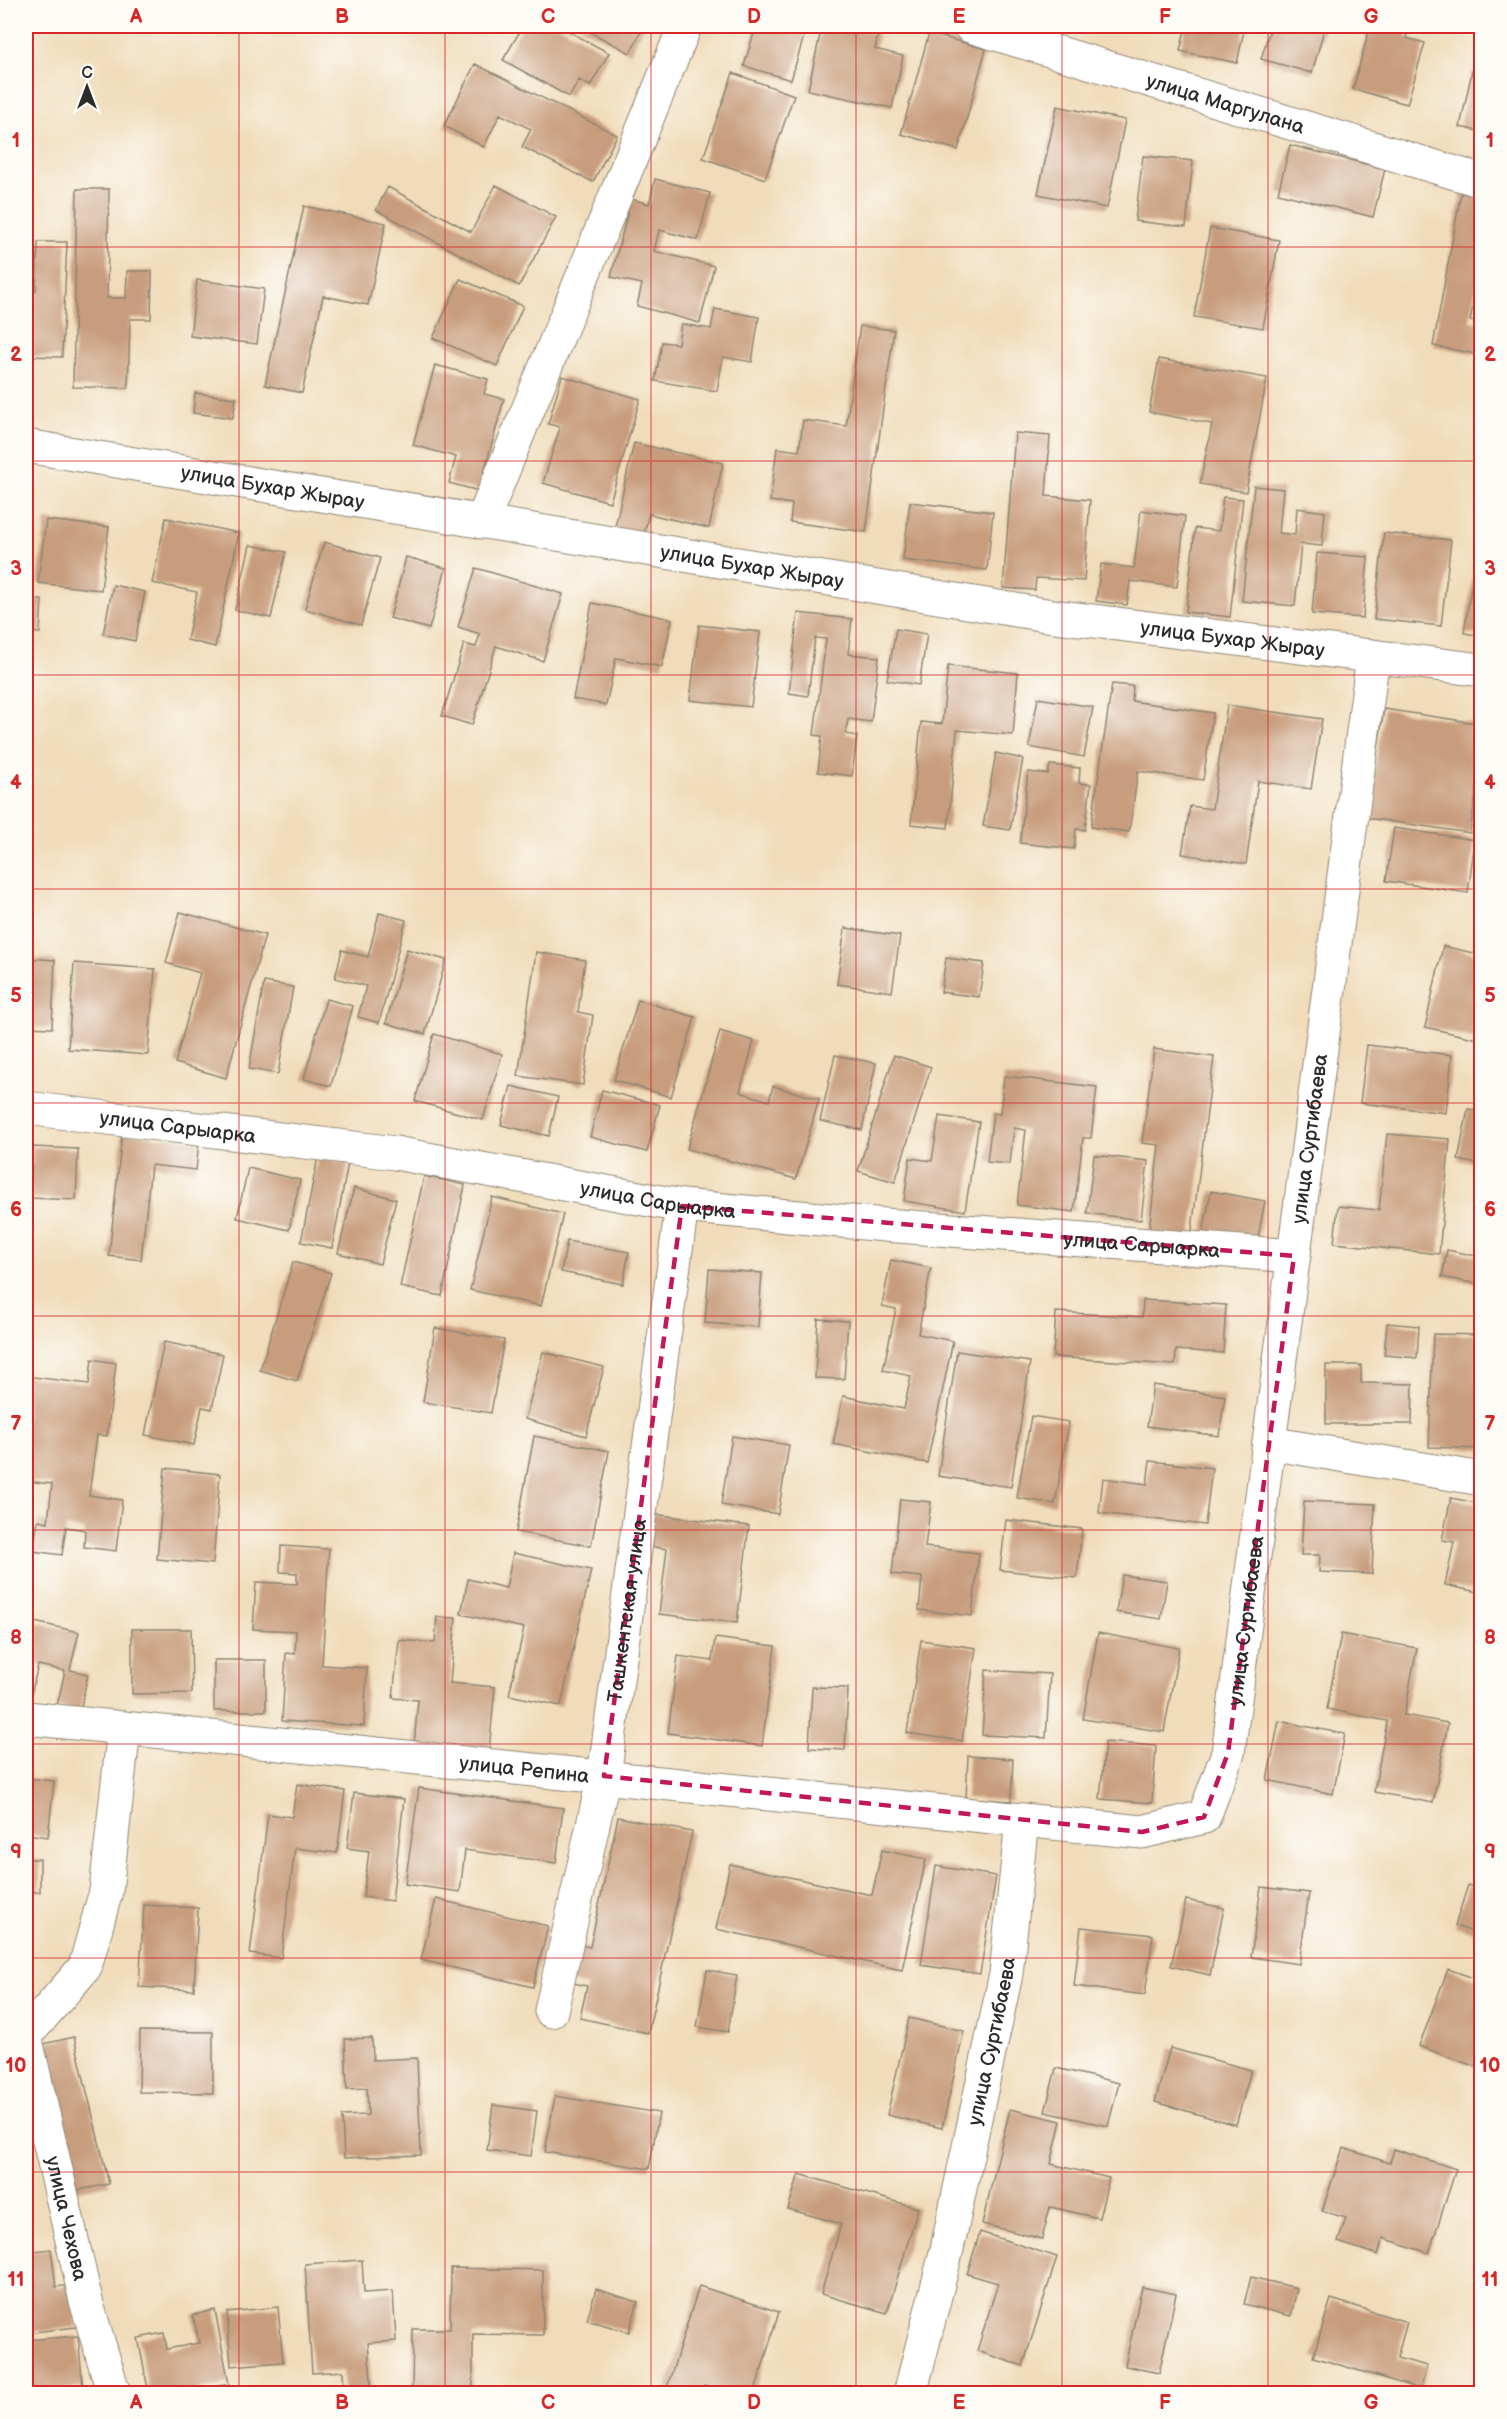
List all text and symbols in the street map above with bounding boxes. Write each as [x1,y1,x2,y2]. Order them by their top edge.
text: A [129,5,143,29]
text: B [335,5,349,29]
text: C [541,5,555,29]
text: D [747,5,761,29]
text: E [953,5,966,29]
text: F [1159,5,1171,29]
text: G [1364,5,1379,29]
north arrow [57,57,117,117]
text: С [81,64,93,83]
street label: улица Маргулана [1143,69,1307,140]
text: 1 [12,129,20,153]
text: 1 [1486,129,1494,153]
text: 2 [10,343,22,367]
text: 2 [1484,343,1496,367]
street label: улица Бухар Жырау [179,461,366,515]
street label: улица Бухар Жырау [658,540,845,594]
text: 3 [10,557,22,581]
text: 3 [1484,557,1496,581]
street label: улица Бухар Жырау [1139,616,1326,663]
text: 4 [10,771,22,795]
text: 4 [1484,771,1496,795]
text: 5 [10,984,22,1008]
text: 5 [1484,984,1496,1008]
street label: улица Суртибаева [1287,1052,1333,1225]
street label: улица Сарыарка [98,1106,257,1149]
street label: улица Сарыарка [578,1176,737,1224]
text: 6 [10,1198,22,1222]
text: 6 [1484,1198,1496,1222]
street label: улица Сарыарка [1062,1228,1221,1263]
text: 7 [10,1412,22,1436]
text: 7 [1484,1412,1496,1436]
street label: Ташкентская улица [603,1517,652,1704]
street label: улица Суртибаева [1223,1534,1270,1707]
text: 8 [10,1626,22,1650]
text: 8 [1484,1626,1496,1650]
street label: улица Репина [458,1751,591,1789]
text: 9 [10,1840,22,1864]
text: 9 [1484,1840,1496,1864]
street label: улица Суртибаева [963,1956,1021,2128]
text: 10 [6,2054,26,2078]
text: 10 [1480,2054,1500,2078]
street label: улица Чехова [40,2154,92,2283]
text: 11 [8,2268,24,2292]
text: 11 [1482,2268,1498,2292]
text: A [129,2391,143,2415]
text: B [335,2391,349,2415]
text: C [541,2391,555,2415]
text: D [747,2391,761,2415]
text: E [953,2391,966,2415]
text: F [1159,2391,1171,2415]
text: G [1364,2391,1379,2415]

